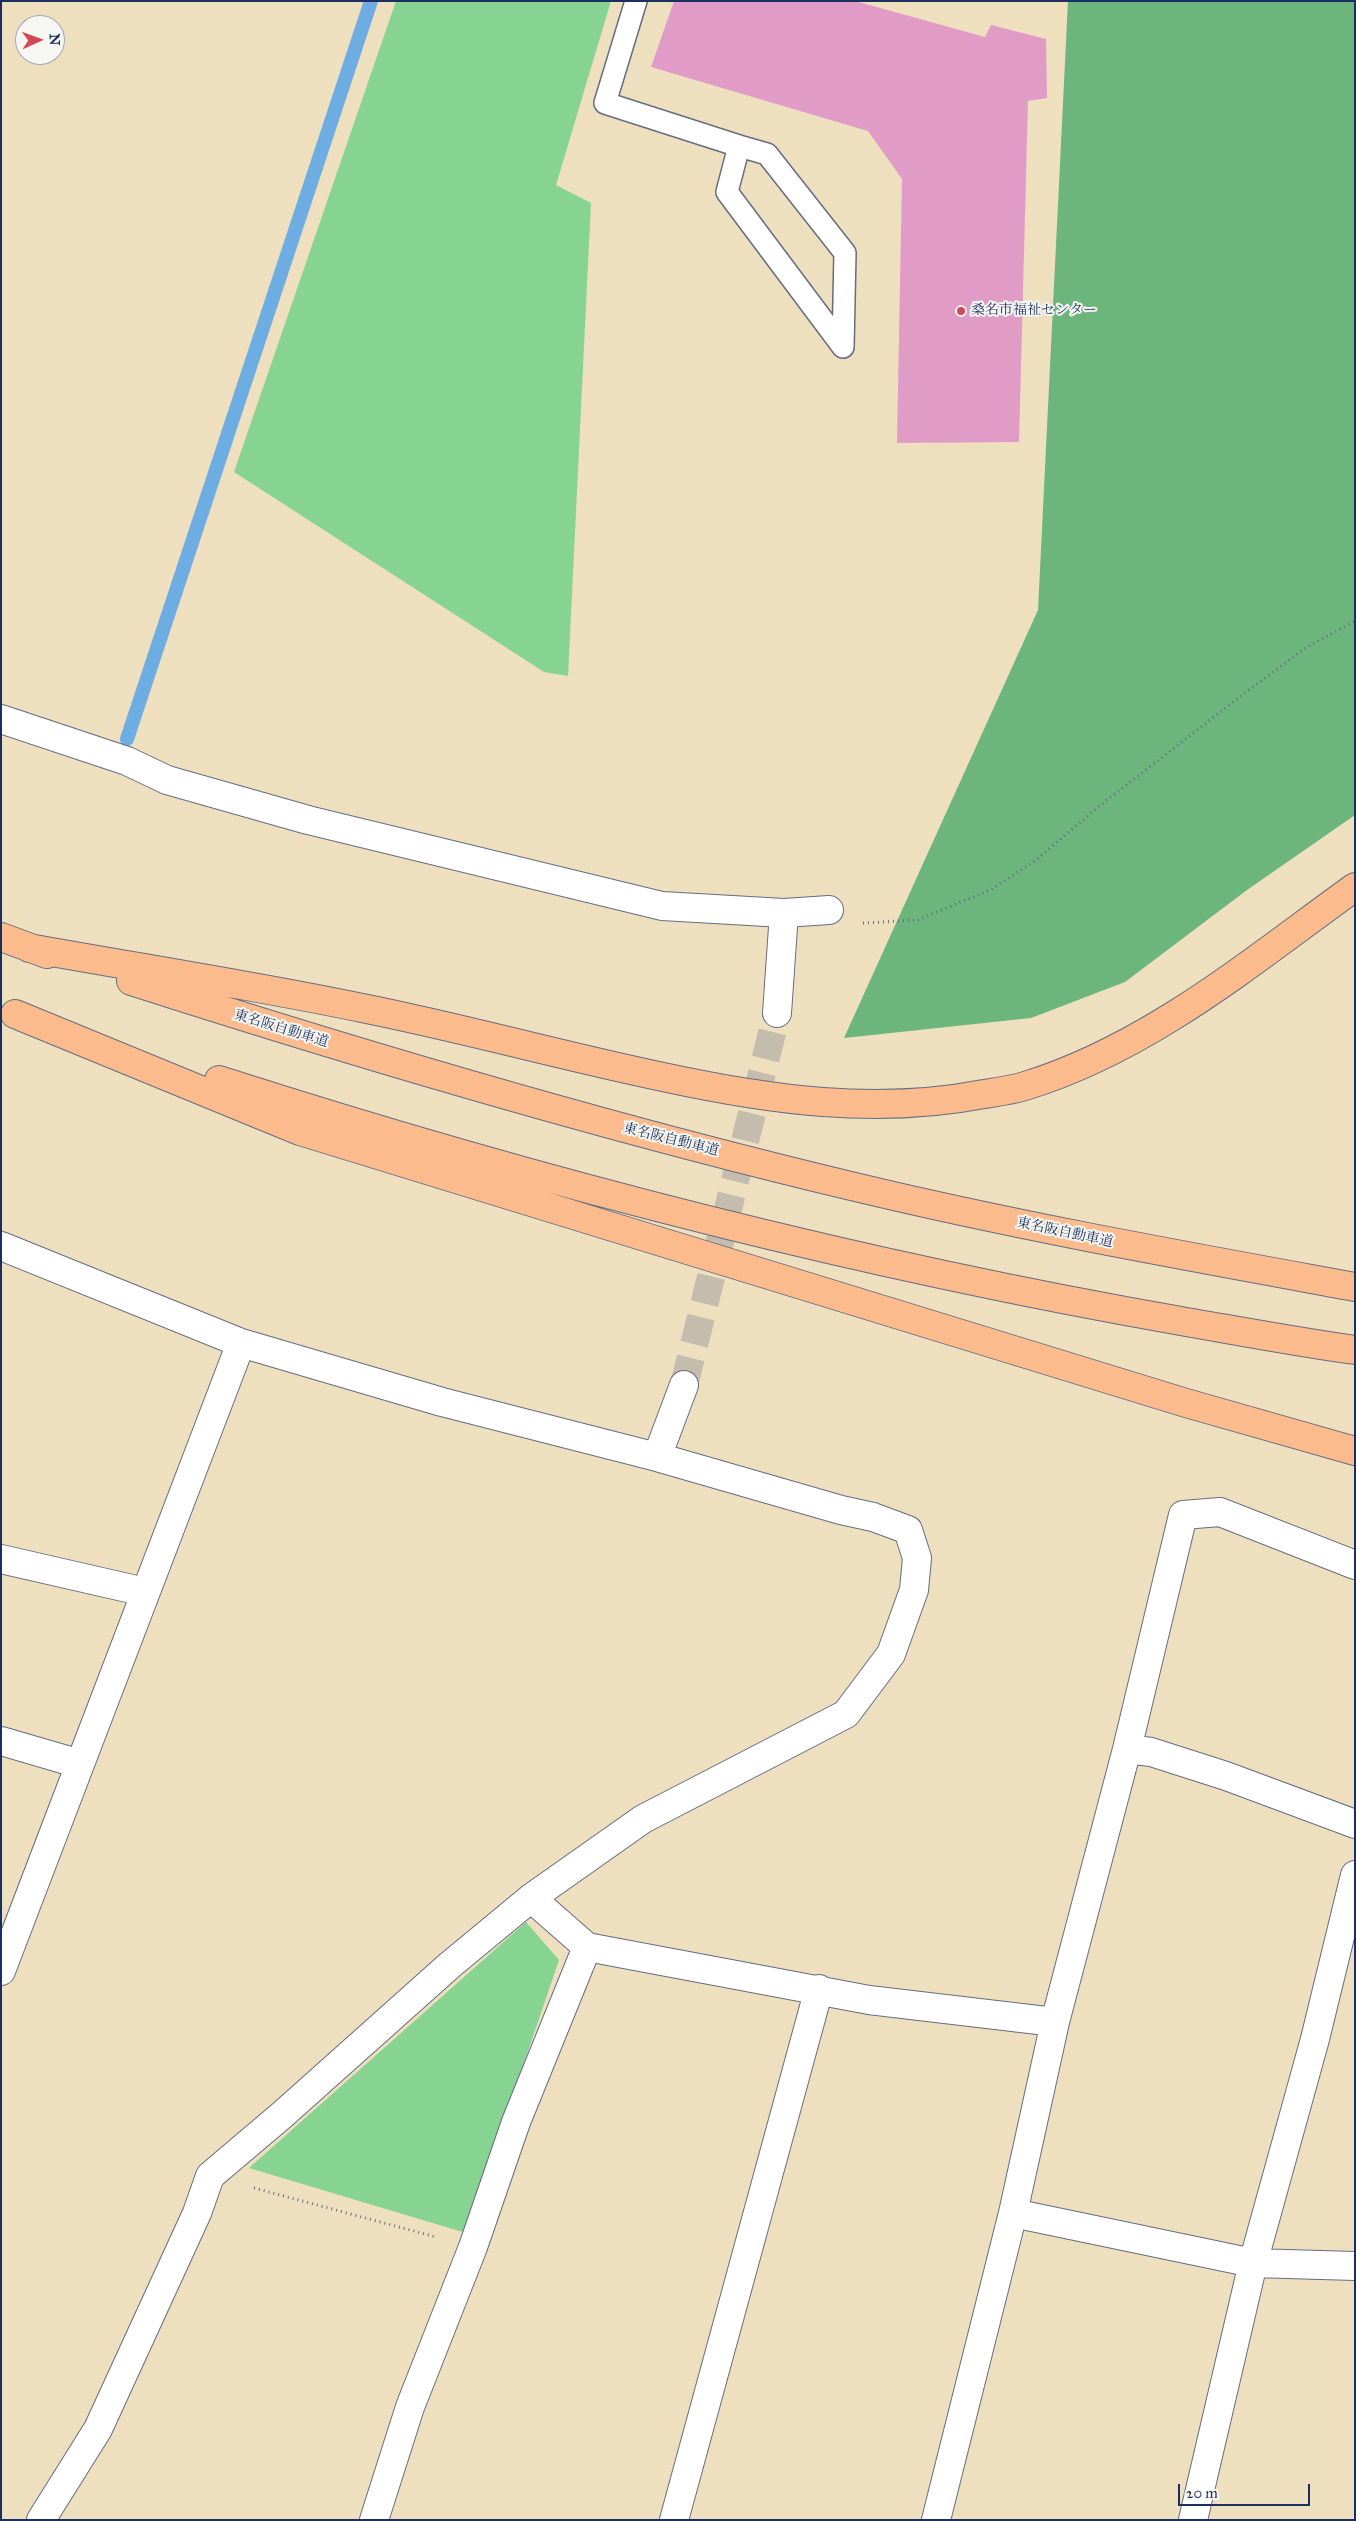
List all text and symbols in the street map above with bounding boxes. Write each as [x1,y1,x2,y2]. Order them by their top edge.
north arrow [15,15,65,65]
text: N [46,33,63,46]
place label: 桑名市福祉センター [971,303,1097,319]
marker: 桑名市福祉センター [955,305,967,317]
street label: 東名阪自動車道 [232,1007,330,1051]
street label: 東名阪自動車道 [621,1120,721,1160]
street label: 東名阪自動車道 [1015,1215,1115,1251]
scale bar [1181,2474,1314,2506]
text: 20 m [1186,2484,1218,2502]

